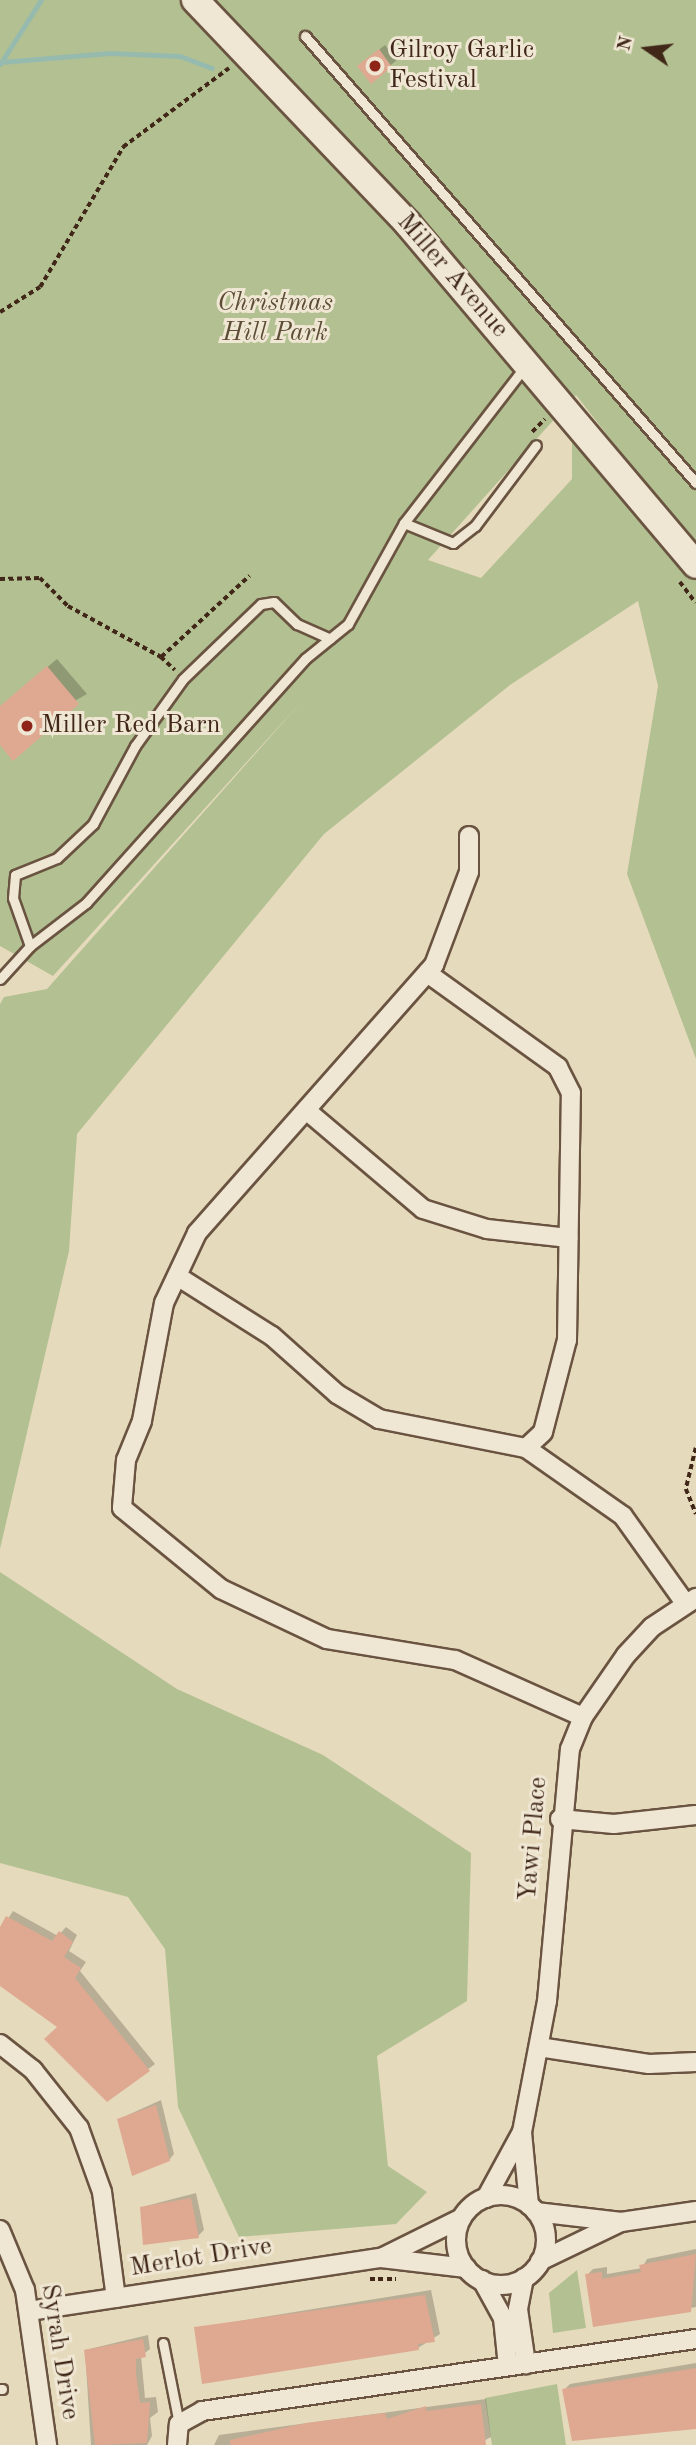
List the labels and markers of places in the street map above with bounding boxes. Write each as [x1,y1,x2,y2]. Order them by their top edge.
place label: Gilroy Garlic Festival [389,35,534,96]
marker: Gilroy Garlic Festival [367,58,383,74]
place label: Miller Red Barn [41,710,221,742]
marker: Miller Red Barn [19,718,35,734]

